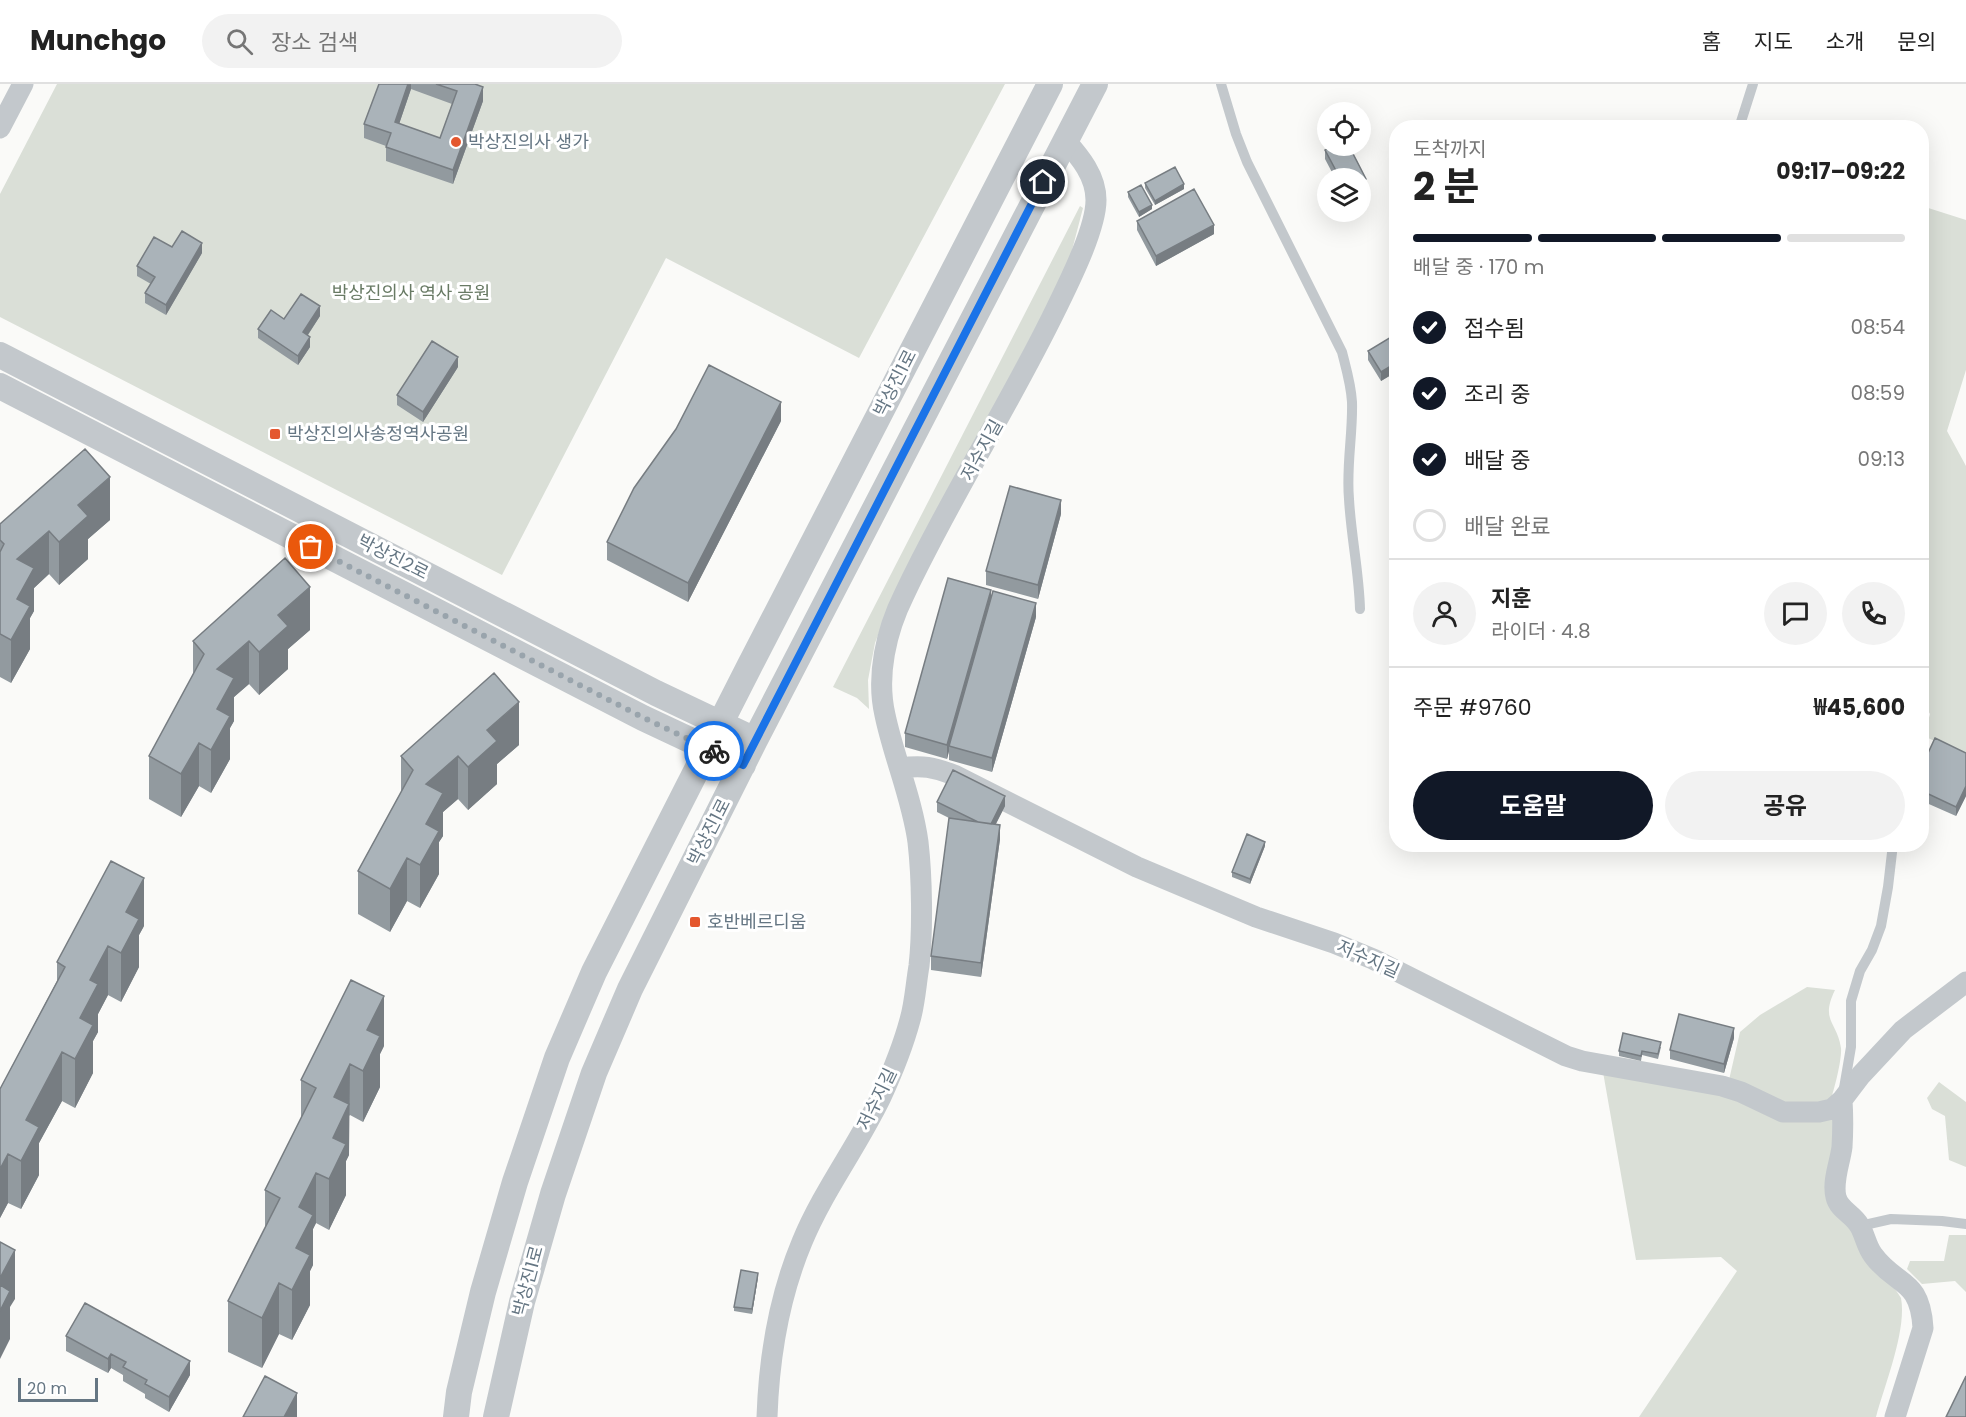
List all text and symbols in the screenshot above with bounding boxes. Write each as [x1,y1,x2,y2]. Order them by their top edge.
search box [202,14,622,68]
text: Munchgo [30,21,166,60]
icon: search [223,25,256,58]
text: 장소 검색 [271,27,358,58]
text: 홈 [1702,27,1721,56]
text: 지도 [1754,27,1793,56]
text: 소개 [1826,27,1864,56]
text: 문의 [1897,27,1936,56]
map controls [1317,102,1371,222]
button: locate [1317,102,1371,156]
place label: 박상진의사 생가 [468,129,589,154]
marker: 박상진의사 생가 [449,135,463,149]
text: 도착까지 [1413,135,1487,163]
pin [1017,156,1068,207]
text: 09:17–09:22 [1776,156,1905,187]
text: 2 분 [1413,159,1479,214]
icon: home [1026,165,1059,198]
button: layers [1317,168,1371,222]
text: 배달 중 · 170 m [1413,253,1544,281]
park label: 박상진의사 역사 공원 [332,280,490,305]
icon: check [1413,311,1446,344]
text: 접수됨 [1464,313,1525,344]
text: 08:54 [1850,313,1905,341]
street label: 박상진1로 [867,345,922,421]
icon: check [1413,377,1446,410]
text: 조리 중 [1464,379,1531,410]
text: 08:59 [1850,379,1905,407]
street label: 저수지길 [955,415,1009,485]
place label: 박상진의사송정역사공원 [287,421,469,446]
marker: 박상진의사송정역사공원 [268,427,282,441]
icon: check [1413,443,1446,476]
text: 배달 중 [1464,445,1531,476]
text: 09:13 [1857,445,1905,473]
text: 배달 완료 [1464,511,1551,542]
pin [285,521,336,572]
street label: 박상진2로 [353,528,433,585]
icon: bag [294,530,327,563]
button: person [1413,582,1476,645]
button: chat [1764,582,1827,645]
button: phone [1842,582,1905,645]
text: 지훈 [1491,583,1531,614]
text: 라이더 · 4.8 [1491,617,1591,645]
text: 주문 #9760 [1413,692,1532,723]
text: ₩45,600 [1814,692,1905,723]
courier [684,721,744,781]
icon: bike [698,735,731,768]
button: 도움말 [1413,771,1653,840]
button: 공유 [1665,771,1905,840]
street label: 박상진1로 [681,794,736,870]
place label: 호반베르디움 [707,909,806,934]
marker: 호반베르디움 [688,915,702,929]
street label: 저수지길 [1333,934,1404,983]
street label: 저수지길 [851,1064,902,1134]
street label: 박상진1로 [506,1243,549,1319]
scale bar [18,1375,98,1402]
text: 20 m [27,1377,67,1400]

